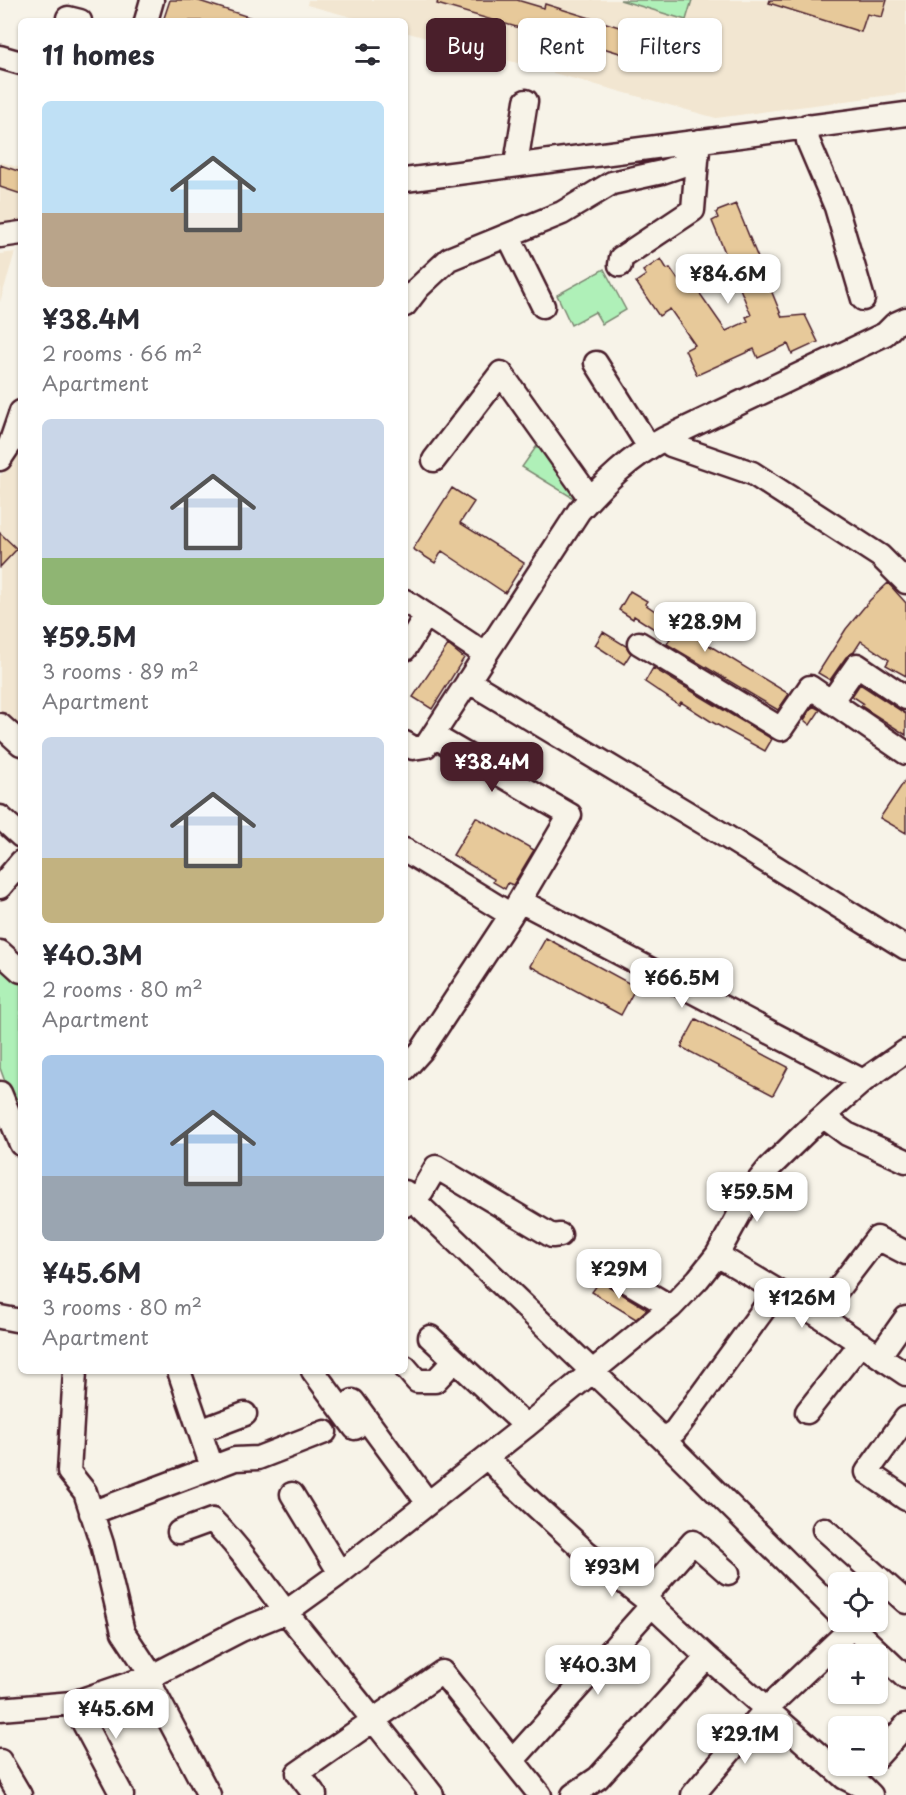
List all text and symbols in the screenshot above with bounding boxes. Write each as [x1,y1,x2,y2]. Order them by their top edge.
chip: Buy [426,18,506,72]
chip: Rent [518,18,606,72]
chip: Filters [618,18,722,72]
text: 11 homes [42,35,155,74]
icon: filters [351,38,384,71]
icon: home [159,140,267,248]
pin: ¥84.6M [679,254,777,305]
text: ¥84.6M [690,258,766,288]
text: ¥38.4M [42,299,140,338]
text: 2 rooms · 66 m² [42,338,202,368]
text: Apartment [42,368,149,398]
icon: home [159,458,267,566]
pin: ¥28.9M [656,602,754,653]
text: ¥28.9M [668,606,742,636]
text: ¥59.5M [42,617,137,656]
text: 3 rooms · 89 m² [42,656,199,686]
text: Apartment [42,686,149,716]
pin: ¥38.4M [443,742,541,793]
text: ¥38.4M [454,746,530,776]
icon: home [159,776,267,884]
text: ¥40.3M [42,935,143,974]
pin: ¥66.5M [633,958,731,1009]
text: ¥66.5M [644,962,720,992]
text: 2 rooms · 80 m² [42,974,203,1004]
text: Apartment [42,1004,149,1034]
icon: home [159,1094,267,1202]
pin: ¥59.5M [708,1172,806,1223]
text: ¥59.5M [721,1176,793,1206]
pin: ¥29M [583,1249,655,1300]
text: ¥45.6M [42,1253,141,1292]
text: ¥29M [590,1253,648,1283]
pin: ¥126M [760,1278,844,1329]
text: ¥126M [768,1282,836,1312]
text: 3 rooms · 80 m² [42,1292,202,1322]
text: Apartment [42,1322,149,1352]
pin: ¥93M [576,1547,648,1598]
text: ¥93M [584,1551,640,1581]
map controls [828,1572,888,1776]
button: locate [828,1572,888,1632]
button: + [828,1644,888,1704]
pin: ¥40.3M [549,1645,647,1696]
text: ¥40.3M [559,1649,637,1679]
pin: ¥45.6M [67,1689,165,1740]
text: ¥45.6M [78,1693,154,1723]
pin: ¥29.1M [696,1714,794,1765]
button: − [828,1716,888,1776]
text: ¥29.1M [711,1718,779,1748]

